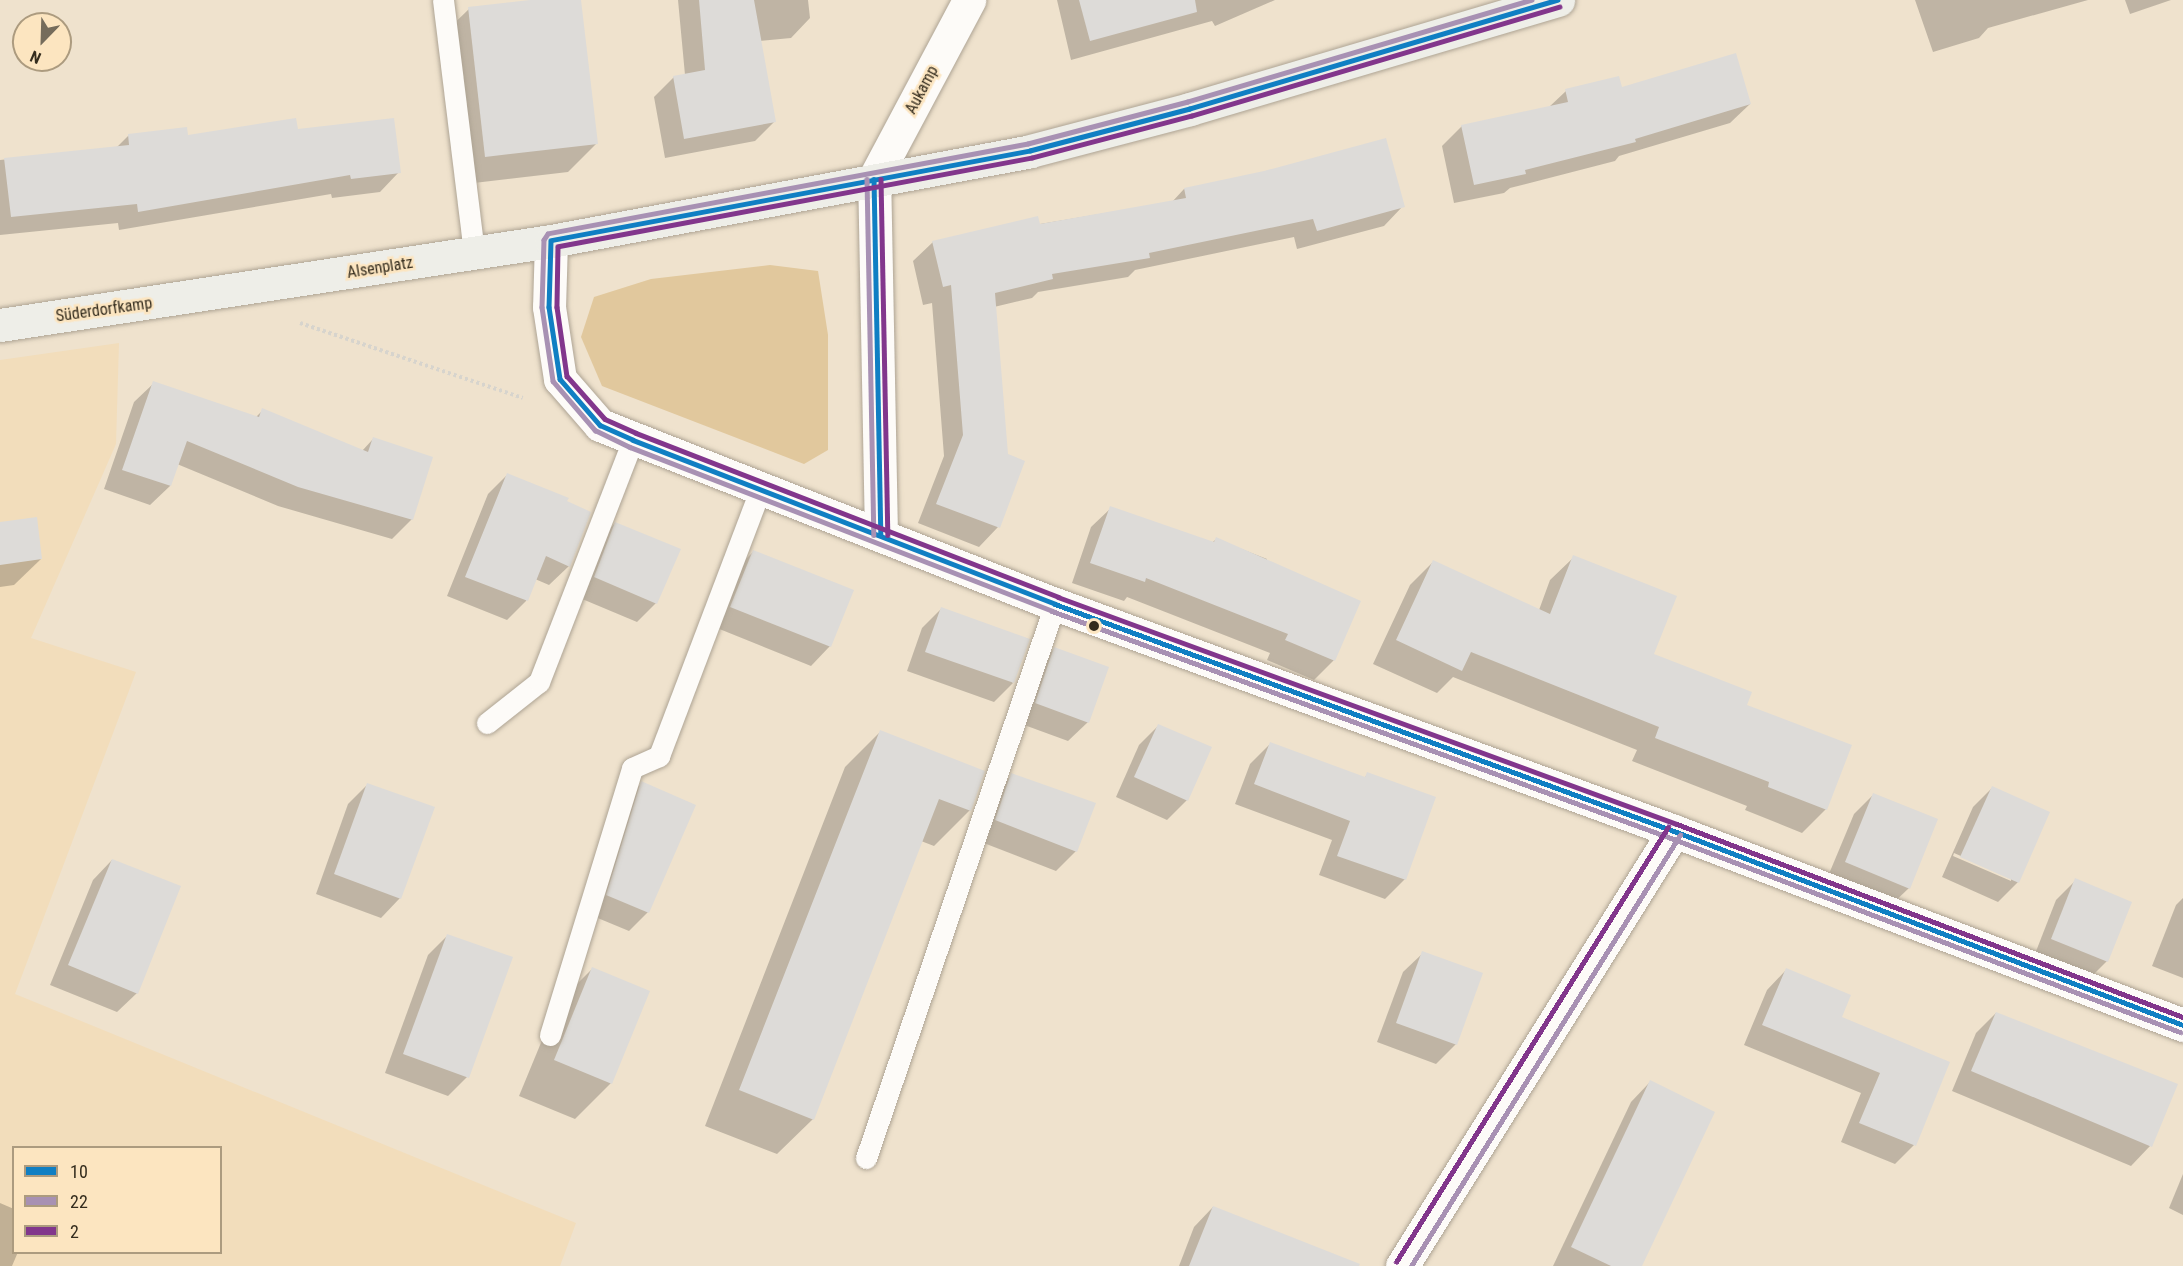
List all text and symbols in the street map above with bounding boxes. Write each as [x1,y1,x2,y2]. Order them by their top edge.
north arrow [12,12,72,72]
text: N [27,47,44,68]
street label: Aukamp [901,63,943,117]
street label: Alsenplatz [346,253,414,283]
street label: Süderdorfkamp [55,294,153,326]
unlabelled marker [1088,620,1100,632]
legend [12,1146,222,1254]
text: 10 [70,1161,88,1182]
text: 22 [70,1191,88,1212]
text: 2 [70,1221,79,1242]

